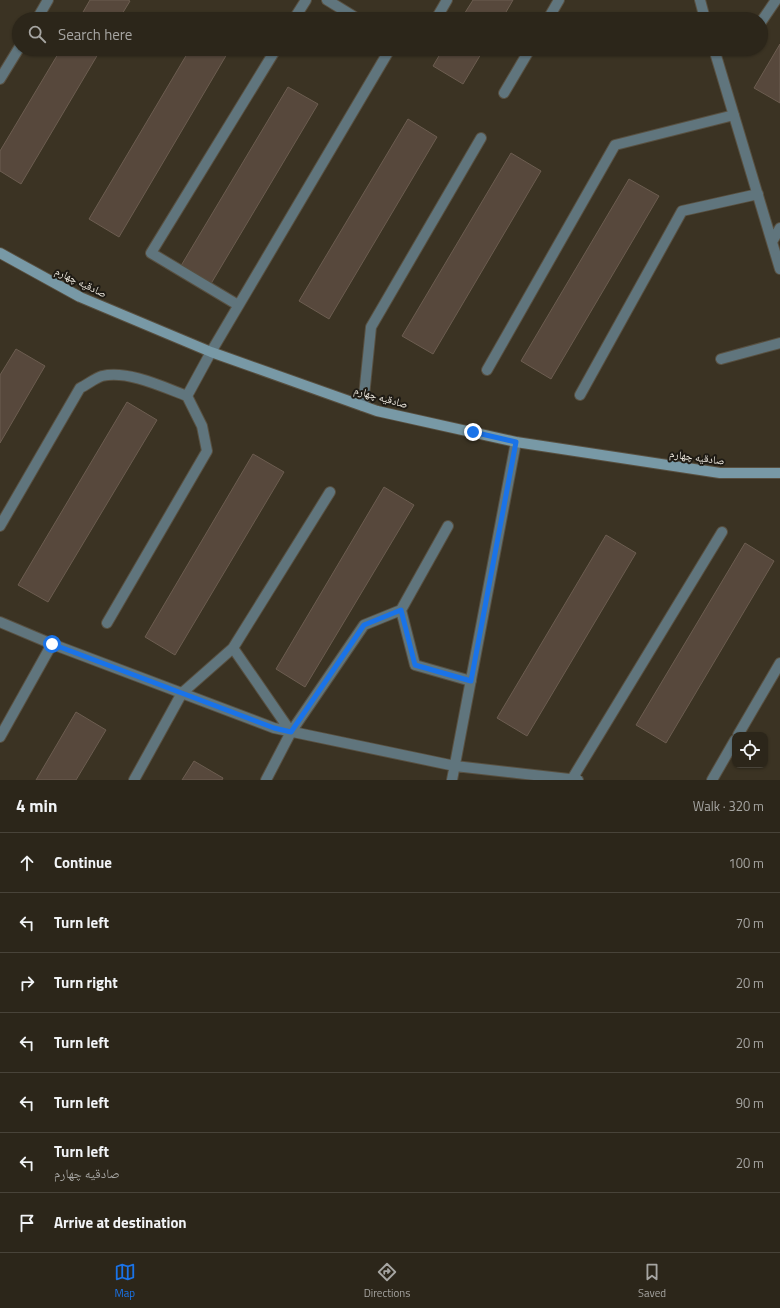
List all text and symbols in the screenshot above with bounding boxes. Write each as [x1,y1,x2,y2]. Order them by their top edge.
search box [12,12,768,56]
icon: search [26,23,48,45]
text: Search here [58,23,132,46]
street label: صادقیه چهارم [53,263,109,301]
street label: صادقیه چهارم [352,382,410,412]
route end [464,423,482,441]
street label: صادقیه چهارم [668,445,726,469]
route start [43,635,61,653]
map controls [732,732,768,768]
button: locate [732,732,768,768]
text: 4 min [16,793,57,819]
text: Walk · 320 m [693,796,764,816]
text: Continue [54,851,112,874]
icon: ahead [16,852,38,874]
text: 100 m [728,853,764,873]
text: Turn left [54,911,109,934]
icon: left [16,912,38,934]
text: 70 m [736,913,764,933]
text: Turn right [54,971,118,994]
icon: right [16,972,38,994]
text: 20 m [736,973,764,993]
text: Turn left [54,1031,109,1054]
icon: left [16,1032,38,1054]
text: 20 m [736,1033,764,1053]
text: Turn left [54,1091,109,1114]
icon: left [16,1092,38,1114]
text: 90 m [736,1093,764,1113]
text: Turn left [54,1140,109,1163]
icon: left [16,1152,38,1174]
text: 20 m [736,1153,764,1173]
text: صادقیه چهارم [54,1163,120,1183]
text: Arrive at destination [54,1211,187,1234]
icon: arrive [16,1212,38,1234]
tab: Map [114,1261,136,1301]
tab: Directions [364,1261,410,1301]
tab: Saved [638,1261,666,1301]

